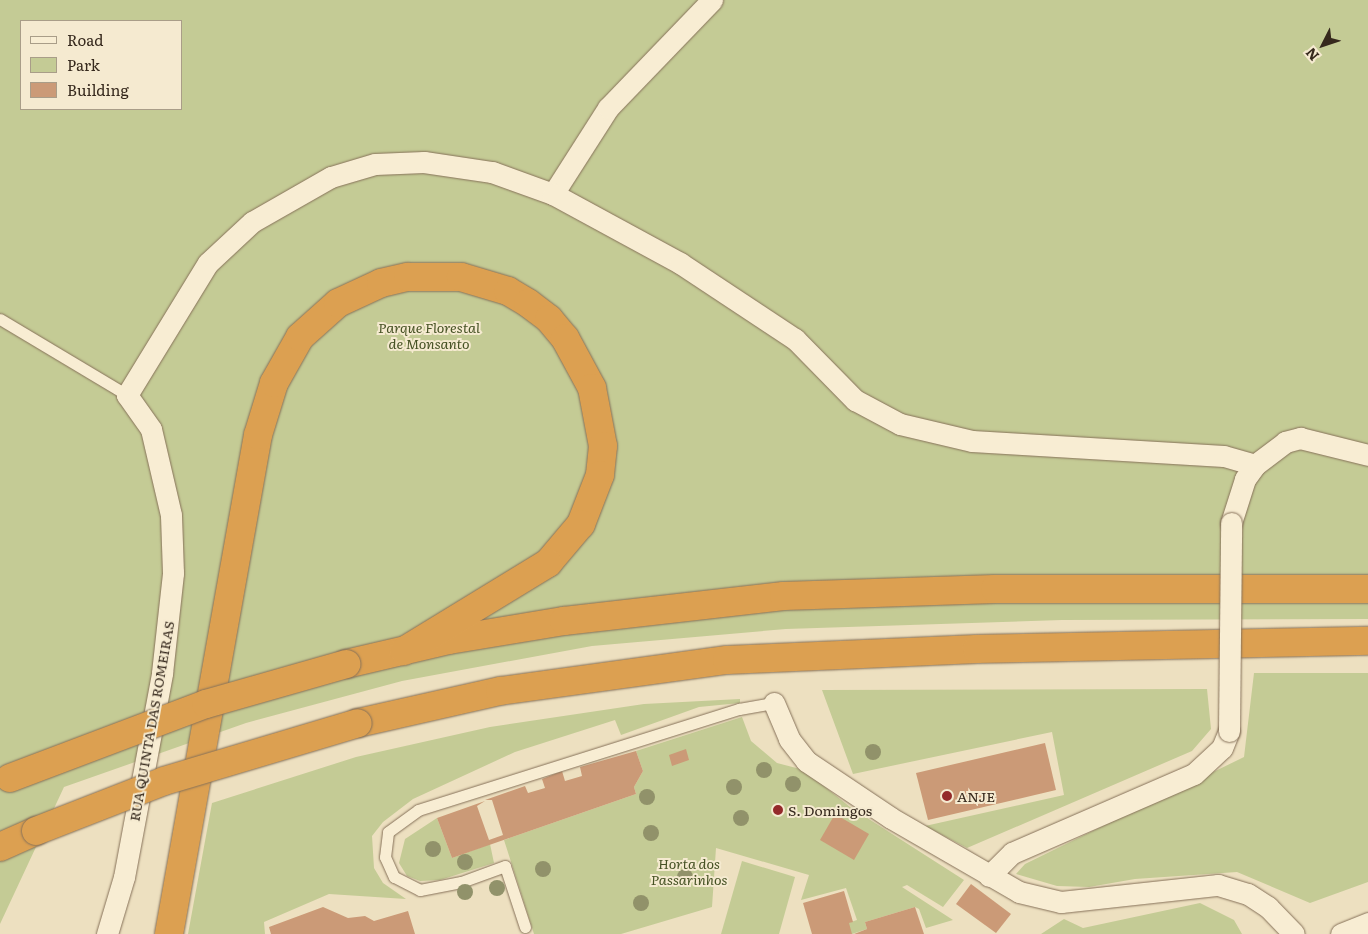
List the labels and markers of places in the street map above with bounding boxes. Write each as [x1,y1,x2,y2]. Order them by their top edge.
place label: ANJE [957,788,995,804]
marker: ANJE [941,790,953,802]
place label: S. Domingos [788,802,872,818]
marker: S. Domingos [772,804,784,816]

